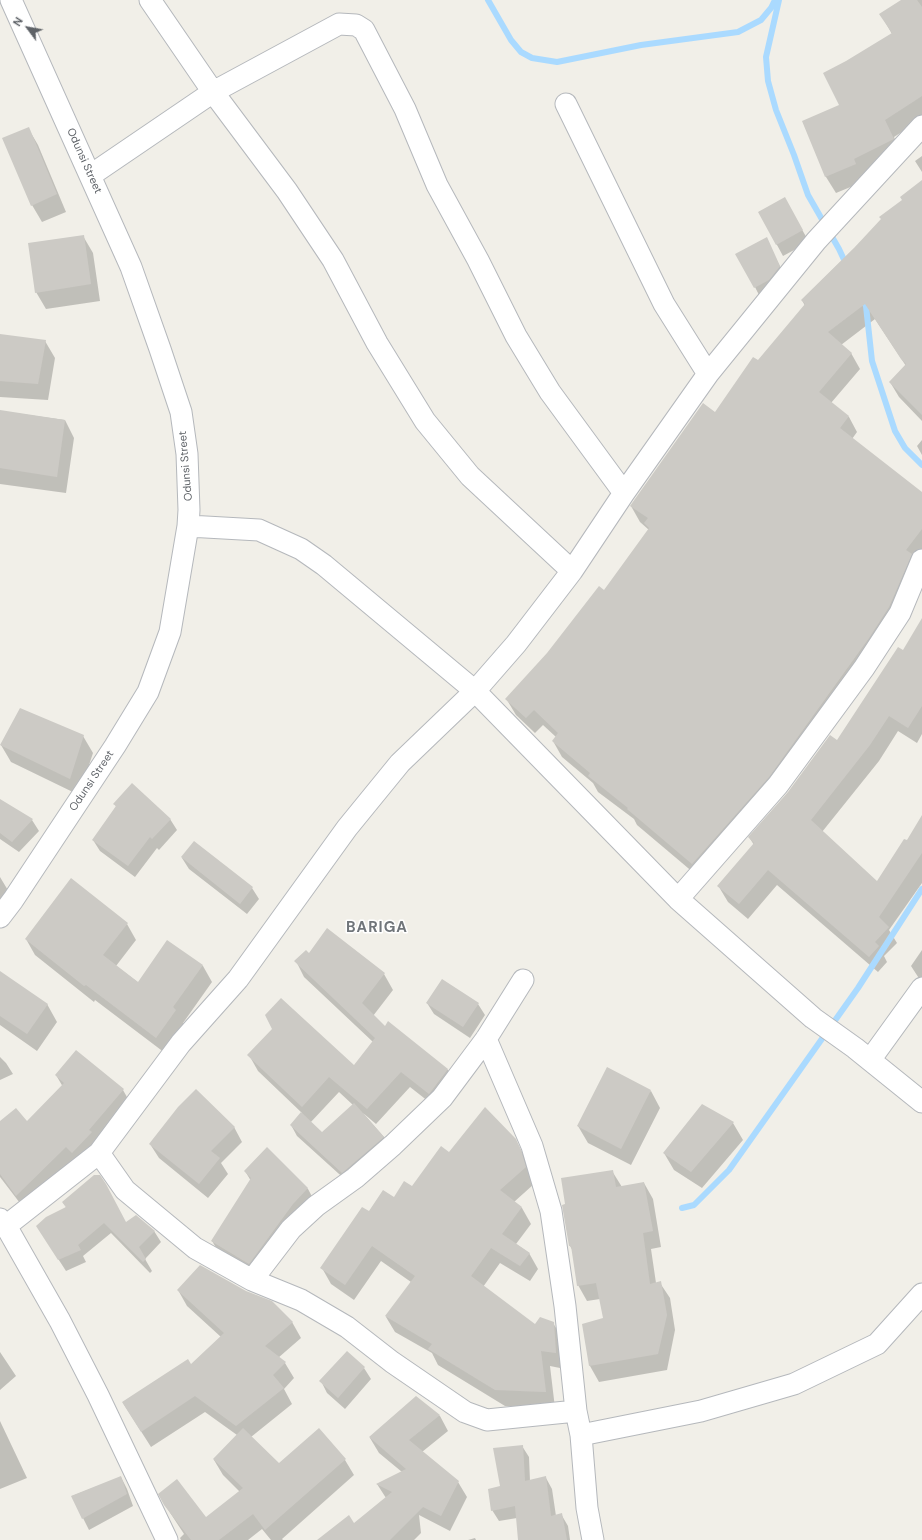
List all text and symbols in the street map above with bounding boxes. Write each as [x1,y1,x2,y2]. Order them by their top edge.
north arrow [8,8,48,48]
text: N [10,15,26,29]
street label: Odunsi Street [64,126,104,196]
street label: Odunsi Street [176,430,196,502]
street label: Odunsi Street [67,748,117,814]
district label: BARIGA [346,919,408,937]

